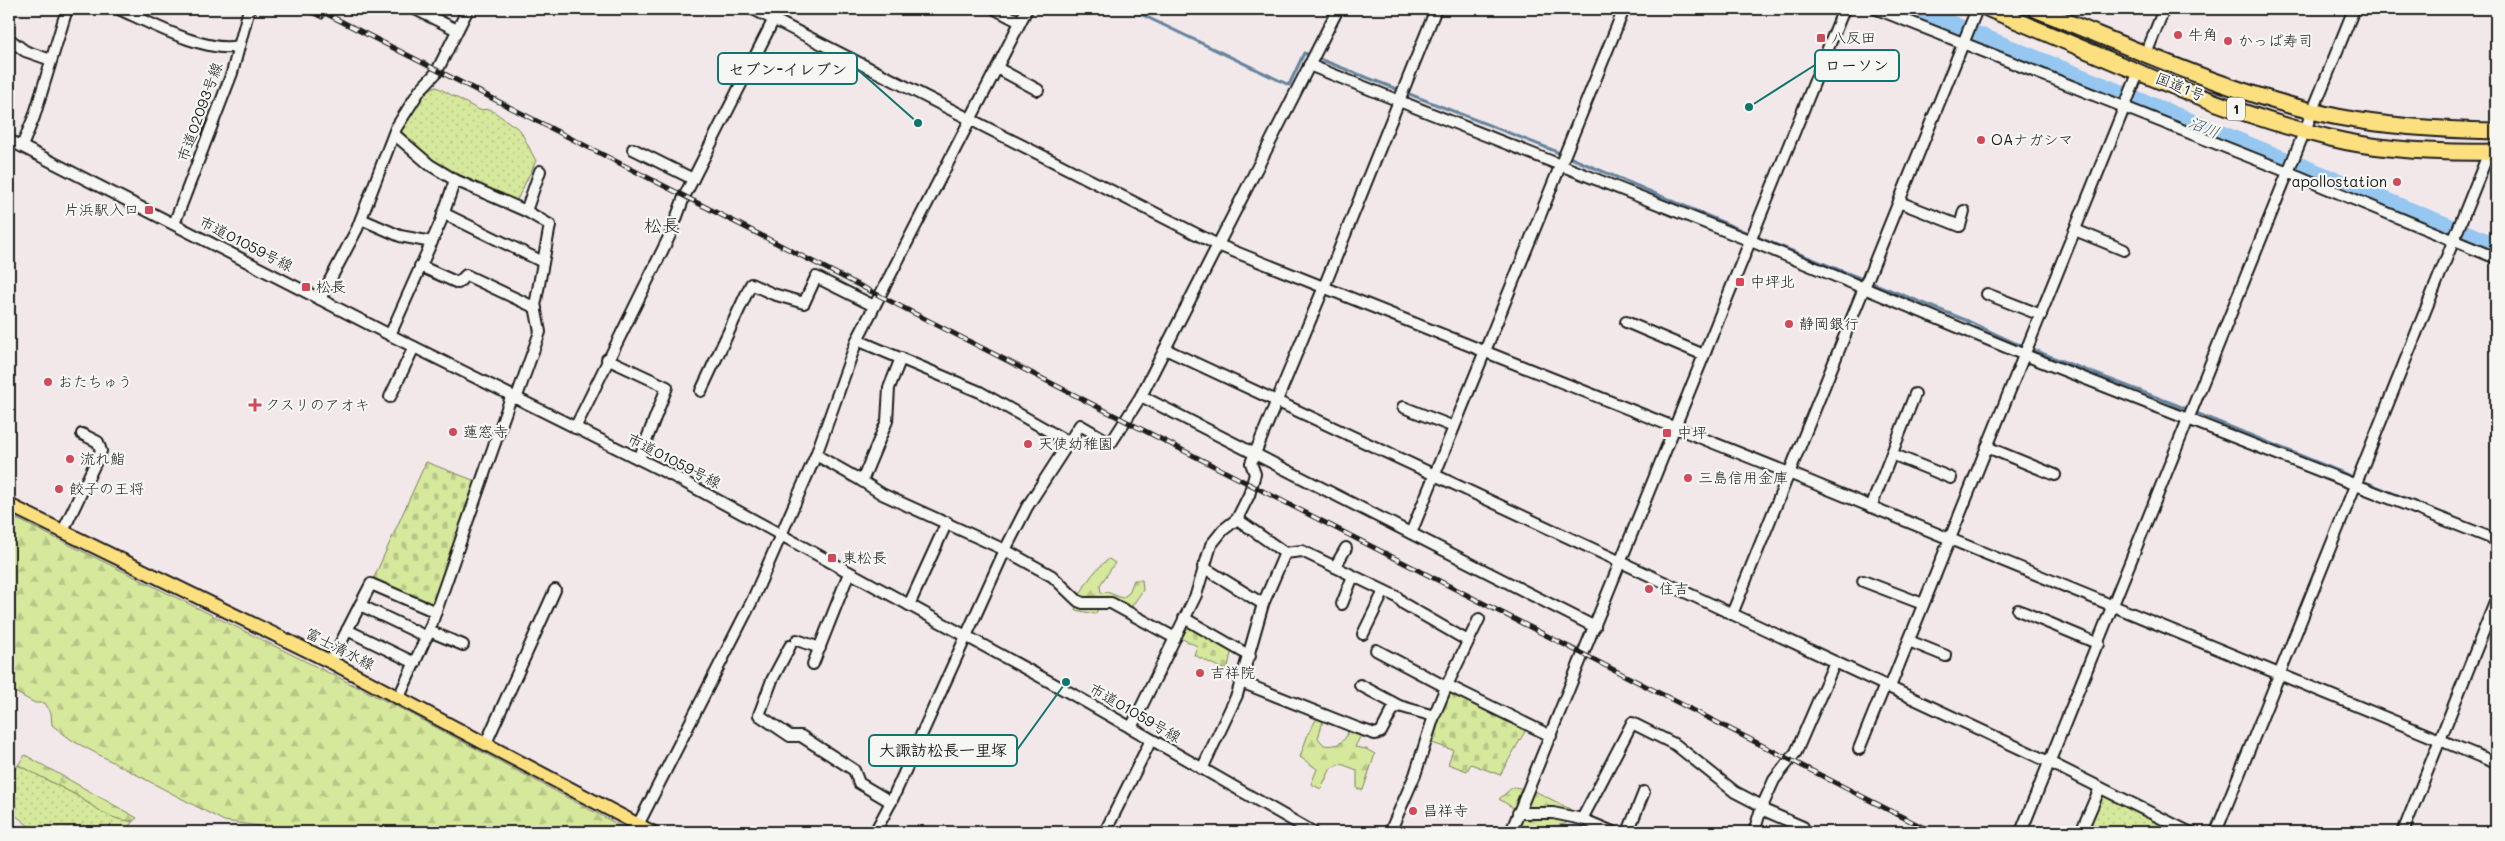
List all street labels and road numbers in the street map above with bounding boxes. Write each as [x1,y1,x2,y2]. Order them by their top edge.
street label: 市道02093号線 [172,59,226,164]
street label: 国道1号 [2153,67,2208,105]
road number: 1 [2227,98,2245,120]
street label: 市道01059号線 [196,211,297,275]
street label: 市道01059号線 [624,428,725,492]
street label: 富士清水線 [302,622,378,674]
street label: 市道01059号線 [1086,678,1185,747]

